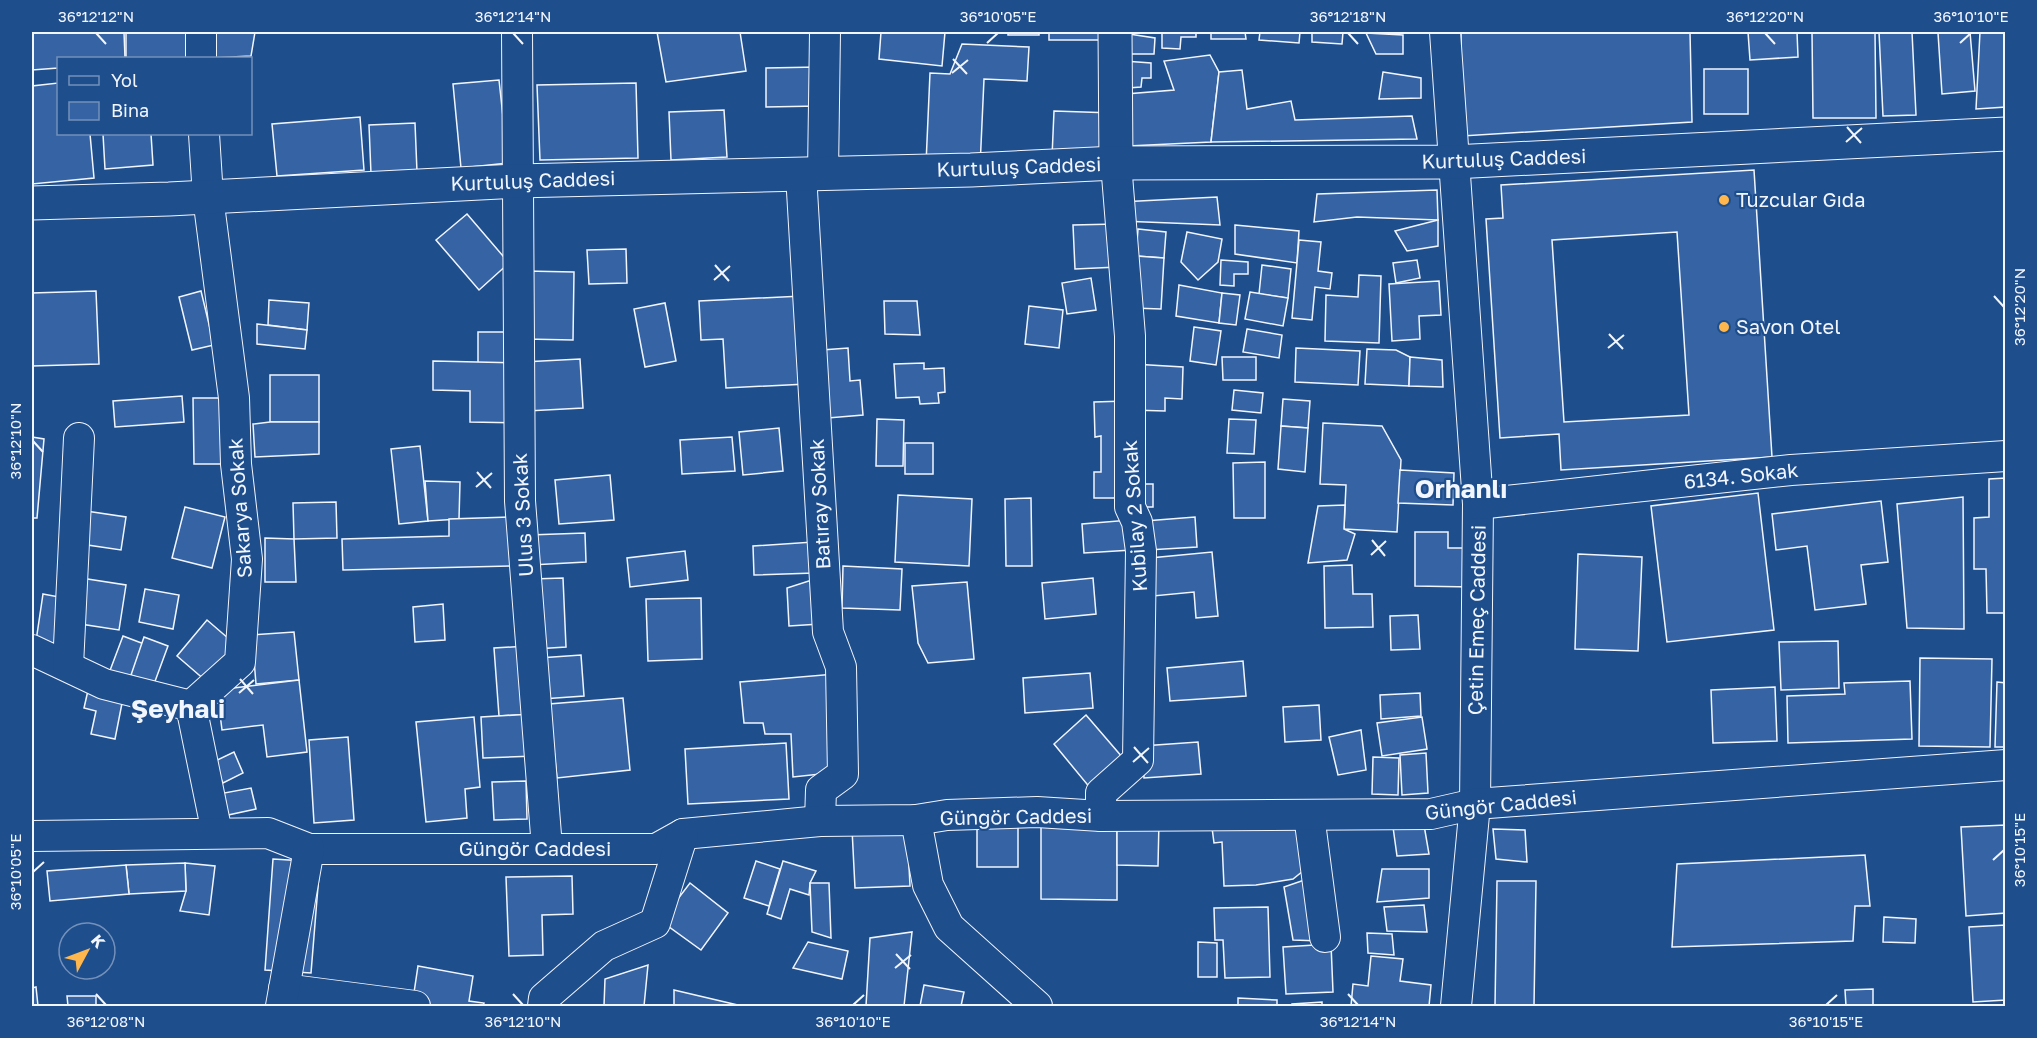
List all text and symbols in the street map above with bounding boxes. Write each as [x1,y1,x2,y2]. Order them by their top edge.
text: 36°12'12"N [58,7,134,25]
text: 36°12'14"N [475,7,551,25]
text: 36°10'05"E [960,7,1036,25]
text: 36°12'18"N [1310,7,1386,25]
text: 36°12'20"N [1726,7,1804,25]
text: 36°10'10"E [1933,7,2009,25]
legend [57,57,252,135]
text: Yol [111,69,138,91]
text: Bina [111,99,149,121]
street label: Kurtuluş Caddesi [1421,143,1587,173]
street label: Kurtuluş Caddesi [936,151,1102,181]
street label: Kurtuluş Caddesi [450,165,616,195]
place label: Tuzcular Gıda [1736,187,1865,211]
marker: Tuzcular Gıda [1717,193,1731,207]
text: 36°12'20"N [2010,268,2028,346]
place label: Savon Otel [1736,314,1841,338]
marker: Savon Otel [1717,320,1731,334]
text: 36°12'10"N [6,403,24,479]
street label: Sakarya Sokak [222,437,256,579]
street label: Batıray Sokak [804,438,834,570]
street label: Kubilay 2 Sokak [1117,440,1151,593]
street label: Ulus 3 Sokak [507,453,537,578]
street label: 6134. Sokak [1682,457,1799,493]
district label: Orhanlı [1415,473,1507,504]
street label: Çetin Emeç Caddesi [1462,525,1490,715]
district label: Şeyhali [131,693,225,724]
street label: Güngör Caddesi [1424,784,1578,824]
street label: Güngör Caddesi [939,803,1093,829]
text: 36°10'15"E [2010,813,2028,887]
text: 36°10'05"E [6,834,24,910]
street label: Güngör Caddesi [459,836,611,860]
north arrow [57,921,117,981]
text: K [87,930,110,952]
text: 36°12'08"N [67,1012,145,1030]
text: 36°12'10"N [485,1012,561,1030]
text: 36°10'10"E [815,1012,891,1030]
text: 36°12'14"N [1320,1012,1396,1030]
text: 36°10'15"E [1789,1012,1863,1030]

